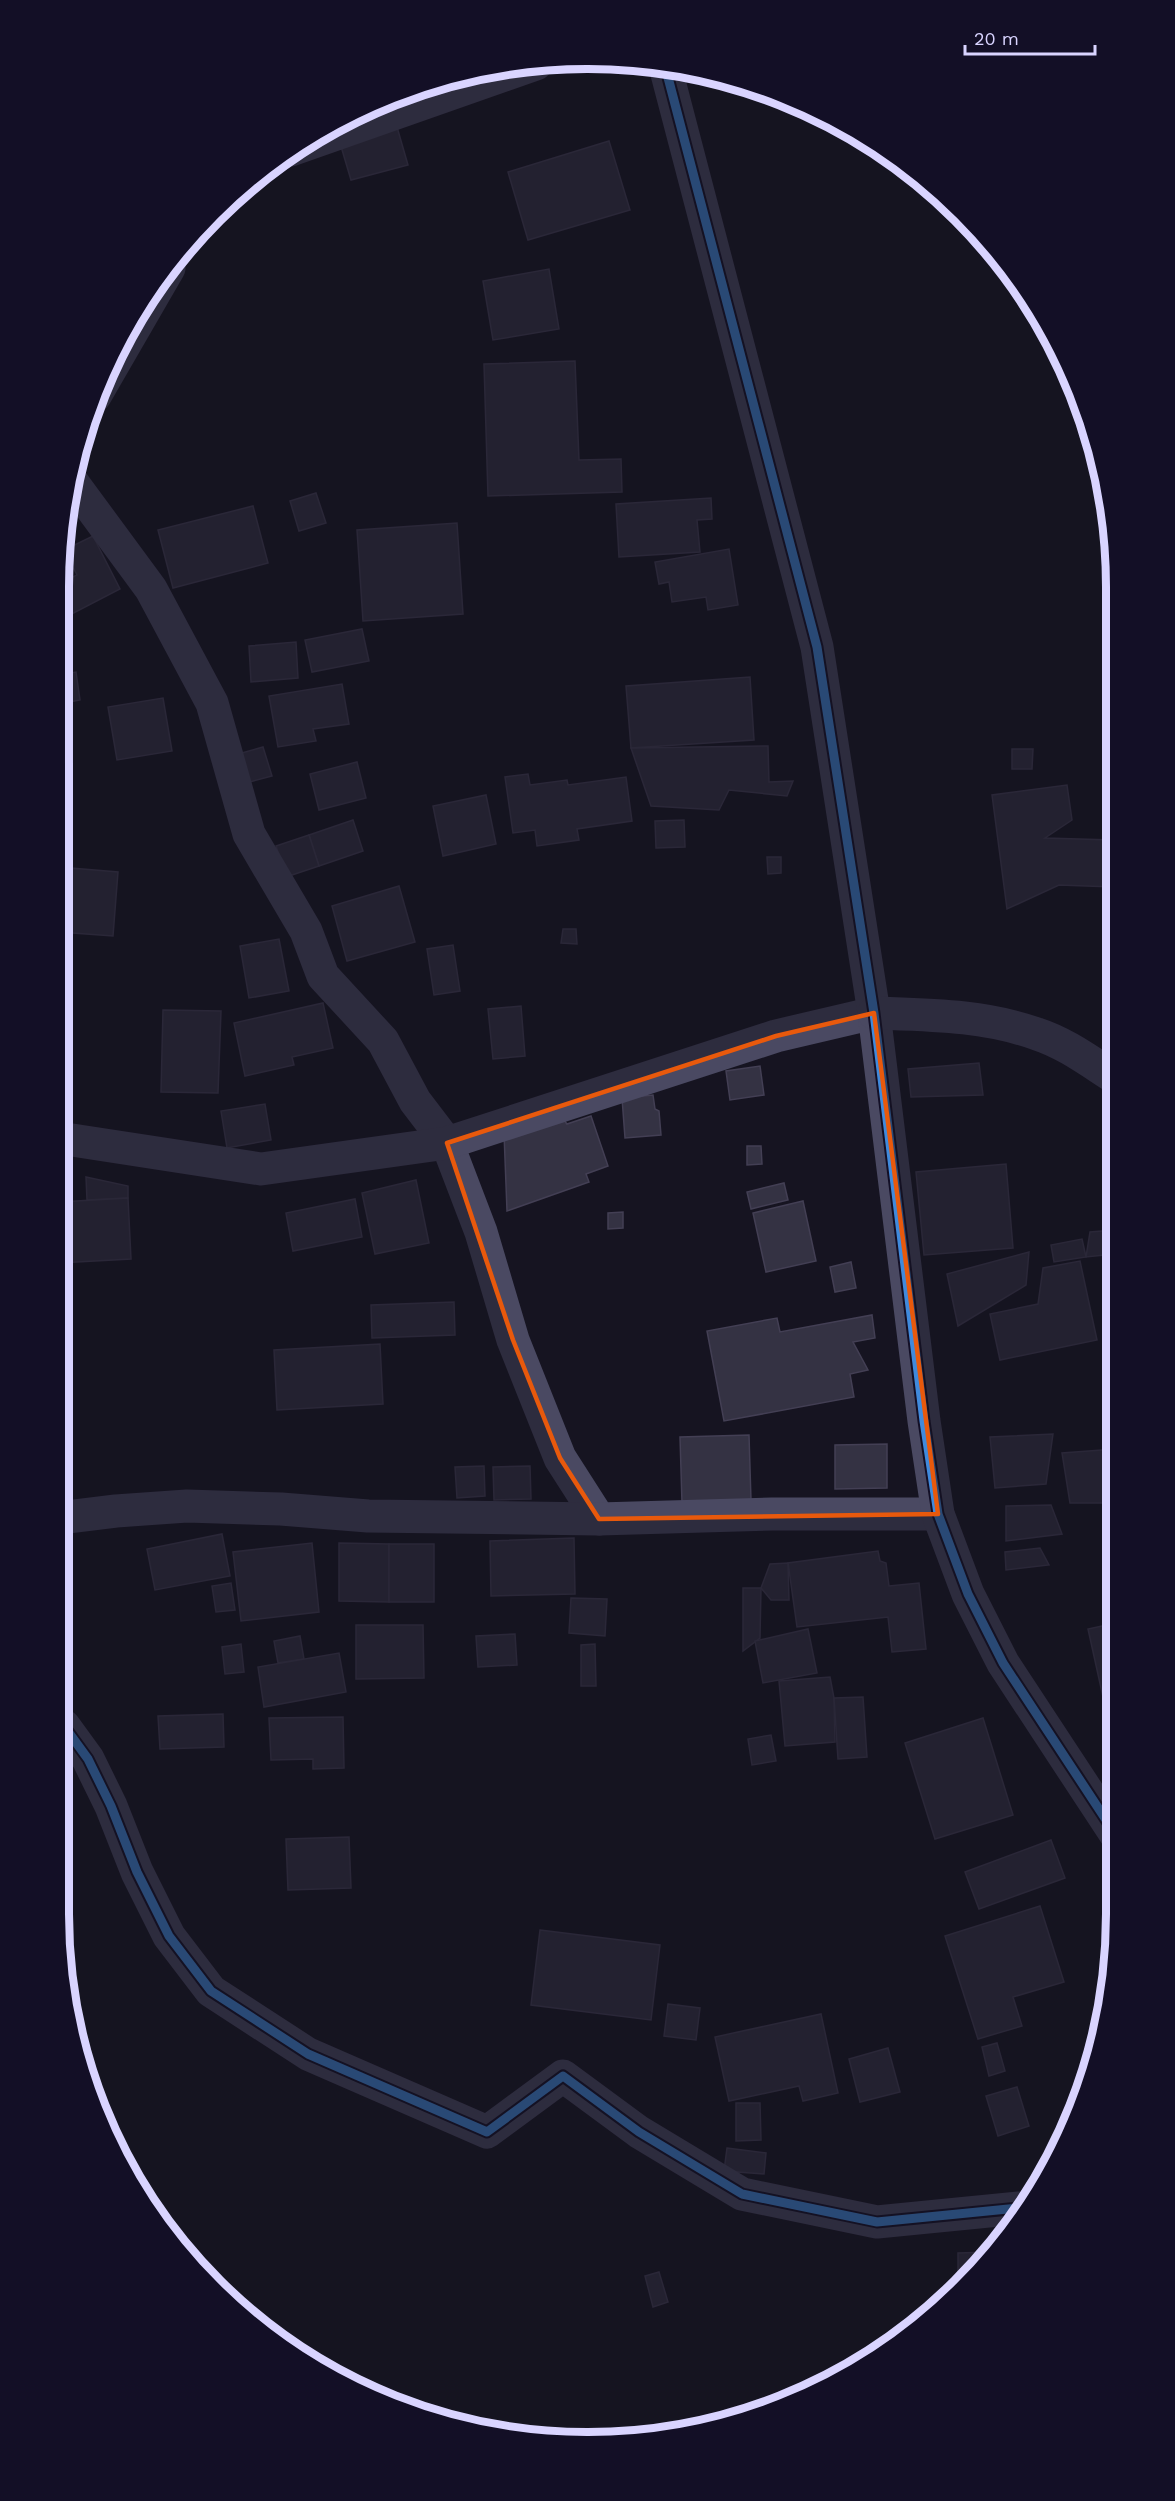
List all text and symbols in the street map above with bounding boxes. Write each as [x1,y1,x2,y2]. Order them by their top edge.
scale bar [965,18,1096,56]
text: 20 m [974,28,1019,49]

